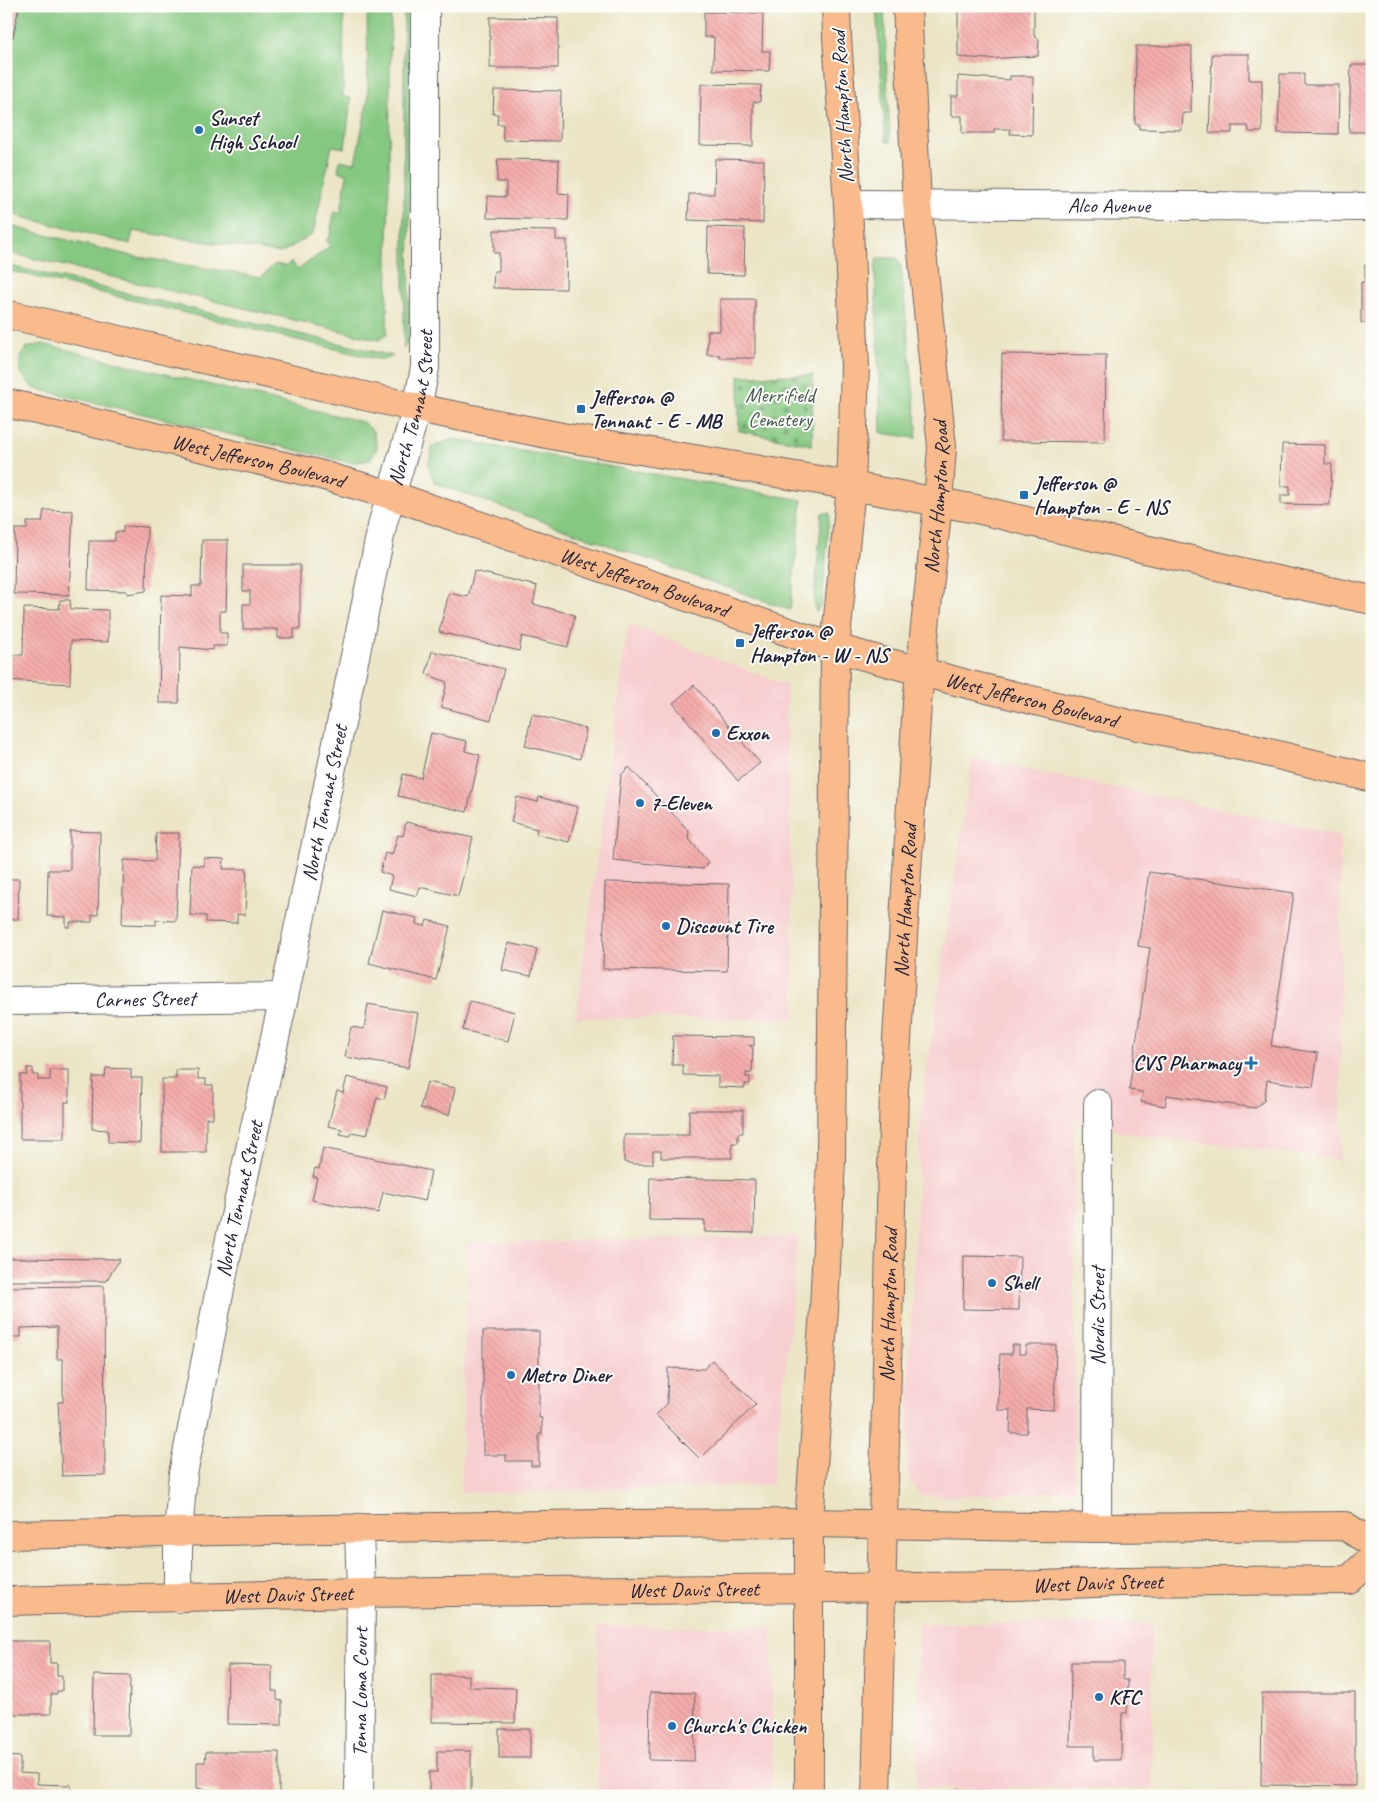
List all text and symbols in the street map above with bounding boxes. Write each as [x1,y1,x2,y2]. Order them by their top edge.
street label: North Hampton Road [825,26,859,184]
place label: Sunset High School [209,105,299,155]
marker: Sunset High School [193,124,205,136]
street label: Alco Avenue [1068,192,1152,219]
street label: North Tennant Street [382,328,439,489]
park label: Merrifield Cemetery [745,382,818,432]
place label: Jefferson @ Tennant - E - MB [589,384,724,434]
marker: Jefferson @ Tennant - E - MB [575,403,587,415]
street label: North Hampton Road [918,416,955,575]
street label: West Jefferson Boulevard [170,428,350,495]
place label: Jefferson @ Hampton - E - NS [1032,470,1172,520]
marker: Jefferson @ Hampton - E - NS [1018,489,1030,501]
street label: West Jefferson Boulevard [557,541,735,624]
place label: Jefferson @ Hampton - W - NS [748,618,892,668]
marker: Jefferson @ Hampton - W - NS [734,637,746,649]
street label: West Jefferson Boulevard [943,666,1123,734]
place label: Exxon [726,720,770,746]
street label: North Tennant Street [296,721,354,883]
marker: Exxon [710,727,722,739]
place label: 7-Eleven [650,790,713,816]
marker: 7-Eleven [634,797,646,809]
street label: North Hampton Road [888,820,923,978]
place label: Discount Tire [676,913,775,939]
marker: Discount Tire [660,920,672,932]
street label: Carnes Street [94,985,199,1013]
place label: CVS Pharmacy [1133,1050,1243,1077]
marker: CVS Pharmacy [1245,1057,1257,1069]
street label: North Tennant Street [210,1117,269,1279]
street label: North Hampton Road [874,1224,904,1382]
street label: Nordic Street [1084,1264,1111,1365]
place label: Shell [1002,1270,1041,1296]
marker: Shell [986,1277,998,1289]
place label: Metro Diner [521,1362,614,1388]
marker: Metro Diner [505,1369,517,1381]
street label: West Davis Street [1032,1569,1165,1598]
street label: West Davis Street [629,1576,761,1603]
street label: West Davis Street [223,1580,355,1609]
street label: Tenna Loma Court [346,1625,374,1757]
place label: KFC [1109,1684,1143,1710]
marker: KFC [1093,1691,1105,1703]
place label: Church's Chicken [682,1713,807,1739]
marker: Church's Chicken [666,1720,678,1732]

